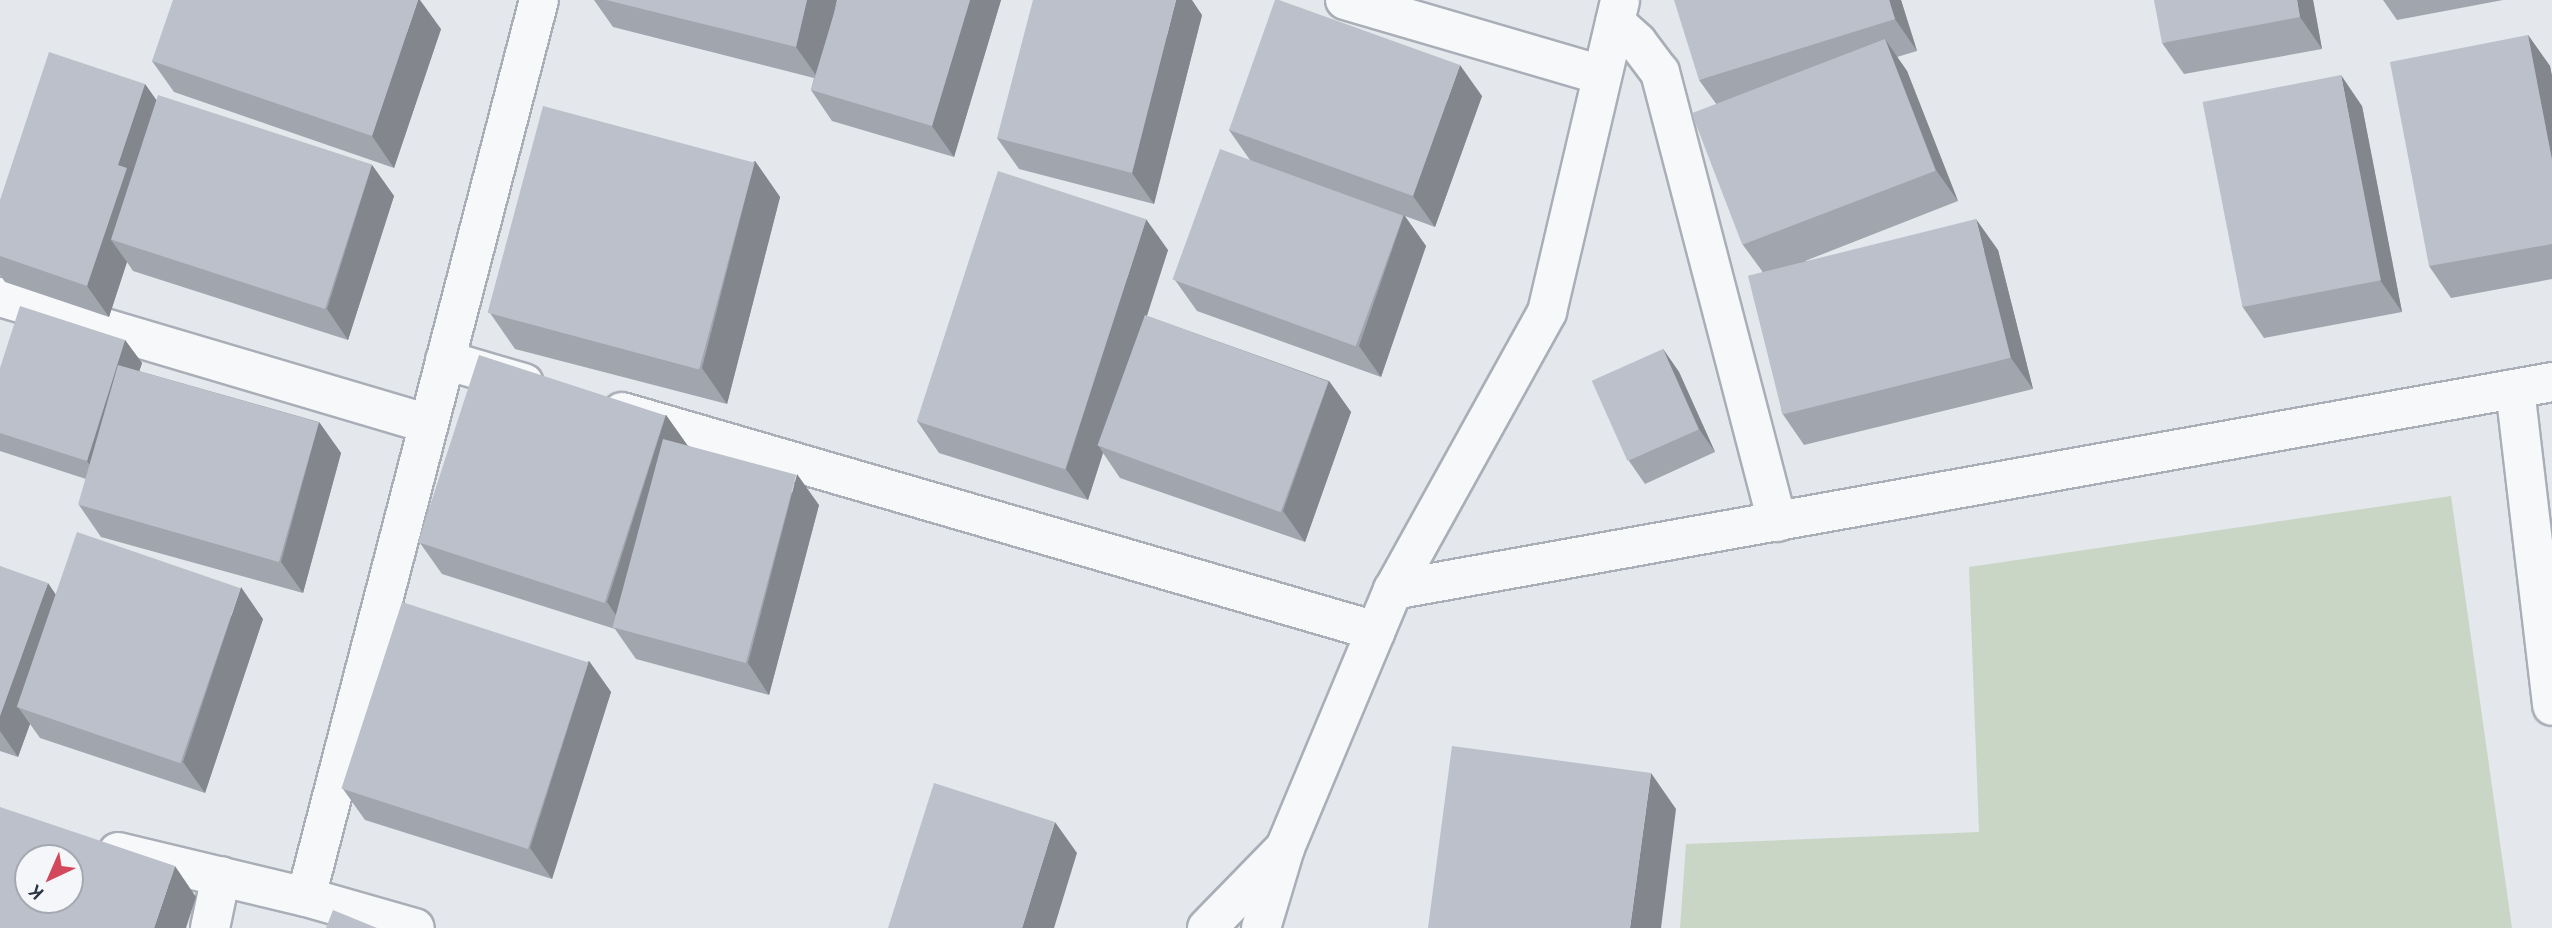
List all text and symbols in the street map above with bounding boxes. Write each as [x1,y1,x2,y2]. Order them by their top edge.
north arrow [14,844,84,914]
text: K [23,879,49,906]

